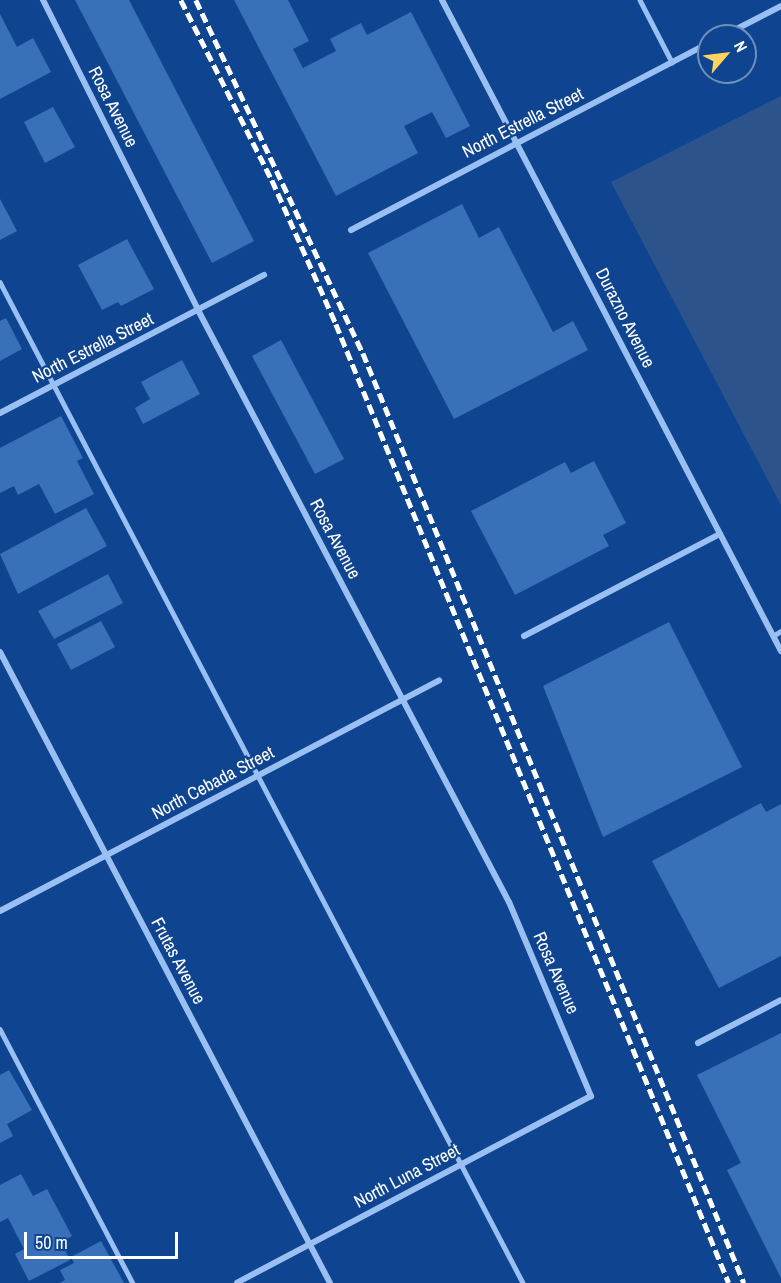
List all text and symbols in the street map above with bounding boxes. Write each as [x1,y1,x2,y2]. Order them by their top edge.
north arrow [697,24,757,84]
text: N [729,37,753,56]
street label: Rosa Avenue [83,63,143,151]
street label: North Estrella Street [459,83,587,163]
street label: Durazno Avenue [590,264,660,372]
street label: North Estrella Street [29,308,157,388]
street label: Rosa Avenue [305,495,365,583]
street label: North Cebada Street [148,742,278,824]
street label: Frutas Avenue [146,914,210,1008]
street label: Rosa Avenue [528,928,584,1018]
street label: North Luna Street [350,1139,464,1213]
scale bar [27,1220,182,1258]
text: 50 m [35,1230,68,1255]

